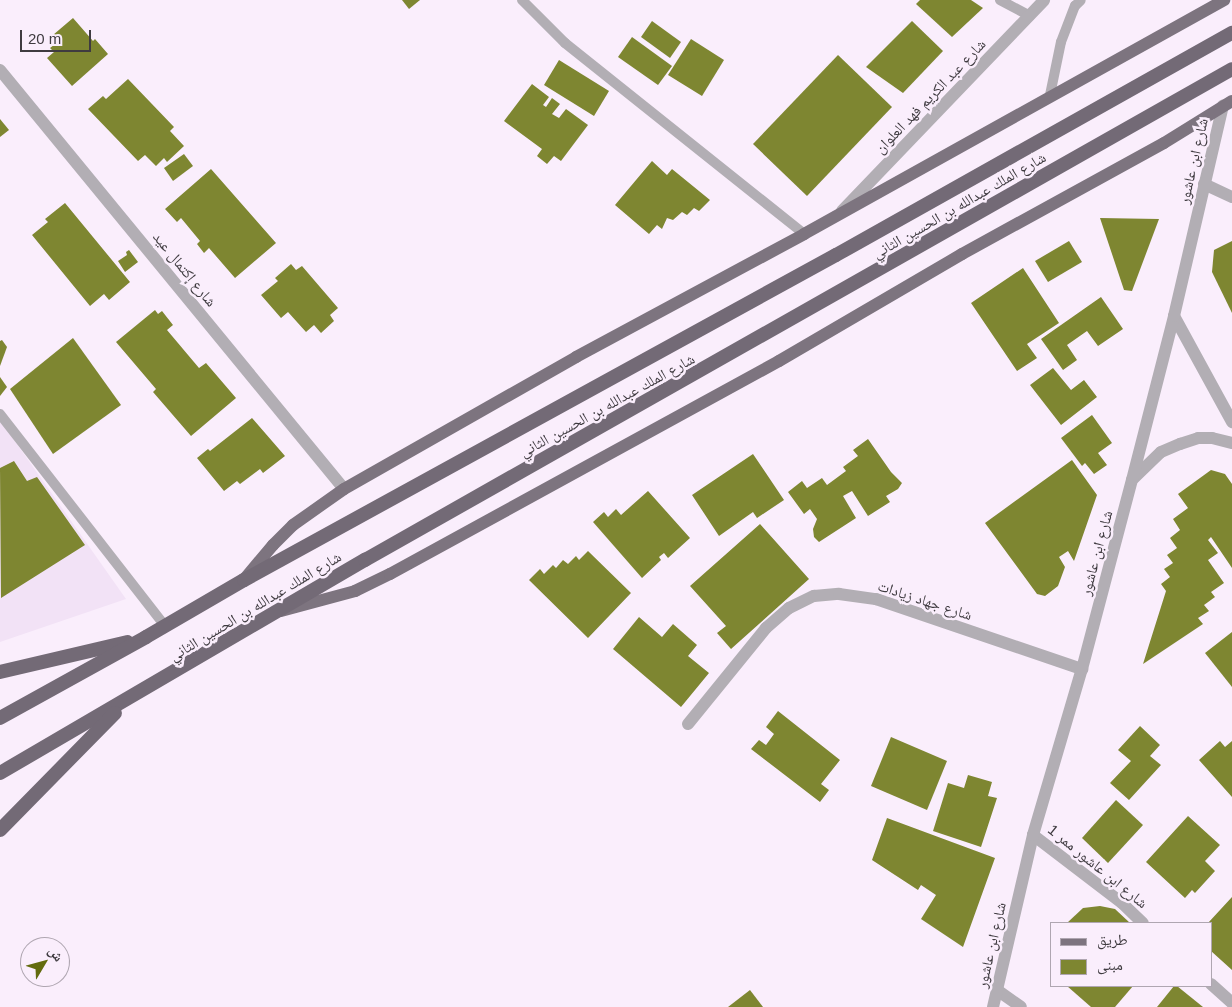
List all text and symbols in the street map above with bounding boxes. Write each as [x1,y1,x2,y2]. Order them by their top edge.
scale bar [22,20,94,52]
text: 20 m [28,30,61,47]
street label: شارع عبد الكريم فهد العلوان [871,35,989,157]
street label: شارع ابن عاشور [1174,116,1212,206]
street label: شارع الملك عبدالله بن الحسين الثاني [869,148,1049,262]
street label: شارع إكتمال عيد [149,228,221,310]
street label: شارع الملك عبدالله بن الحسين الثاني [516,349,698,461]
street label: شارع ابن عاشور [1076,508,1116,598]
street label: شارع الملك عبدالله بن الحسين الثاني [166,547,344,665]
street label: شارع جهاد زيادات [876,576,974,624]
street label: شارع ابن عاشور ممر 1 [1044,820,1152,912]
street label: شارع ابن عاشور [972,900,1010,990]
legend [1050,922,1212,987]
text: طريق [1097,931,1128,948]
north arrow [20,937,70,987]
text: ش [45,943,67,964]
text: مبنى [1097,956,1123,973]

